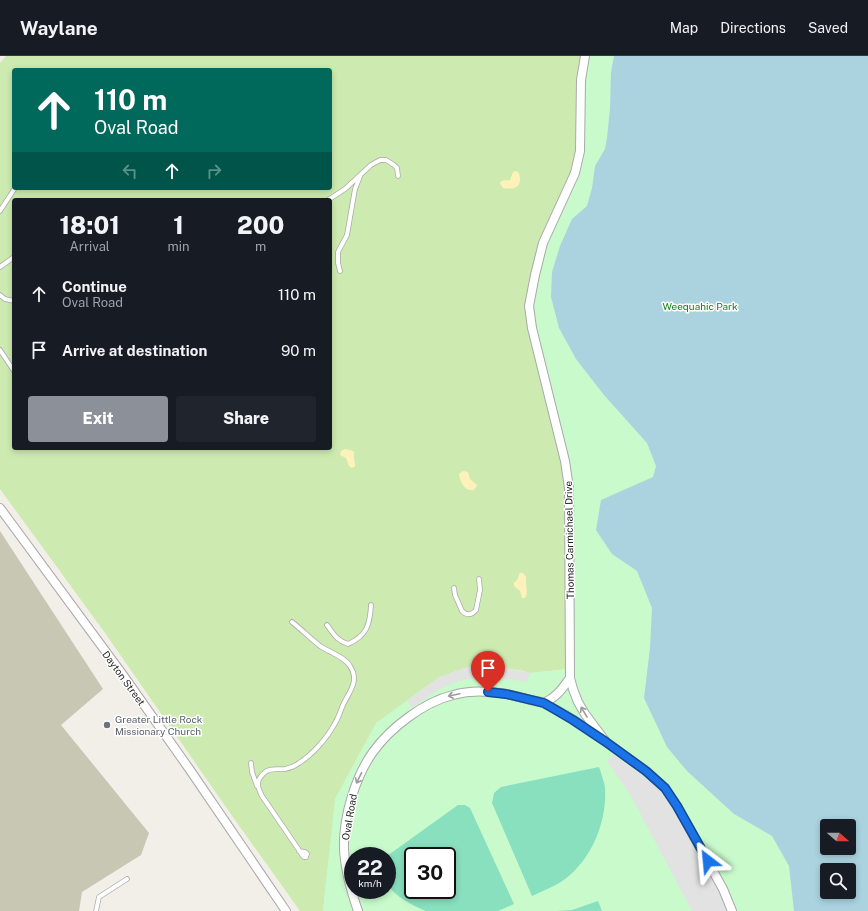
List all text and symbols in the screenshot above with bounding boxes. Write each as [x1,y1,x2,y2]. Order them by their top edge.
text: Waylane [20,17,98,39]
text: Map [670,20,698,36]
text: Directions [720,20,786,36]
text: Saved [808,20,848,36]
text: 110 m [94,83,167,116]
icon: ahead [28,84,80,136]
text: Oval Road [94,117,179,138]
icon: left [119,160,141,182]
icon: ahead [161,160,183,182]
icon: right [203,160,225,182]
text: 18:01 [60,211,120,239]
text: 1 [173,211,184,239]
text: 200 [237,211,284,239]
text: Arrival [70,239,110,254]
text: min [167,239,189,254]
text: m [255,239,266,254]
text: Continue [62,278,127,295]
icon: ahead [28,283,50,305]
text: 110 m [278,286,316,303]
text: Oval Road [62,295,123,310]
park label: Weequahic Park [662,300,738,312]
icon: arrive [28,339,50,361]
text: Arrive at destination [62,342,207,359]
text: 90 m [281,342,316,359]
button: Exit [28,396,168,442]
button: Share [176,396,316,442]
street label: Thomas Carmichael Drive [562,481,576,599]
street label: Dayton Street [100,648,148,708]
pin [471,651,505,692]
icon: arrive [477,657,499,679]
one-way arrow [448,692,461,700]
one-way arrow [580,706,588,718]
place label: Greater Little Rock Missionary Church [115,713,203,737]
marker: Greater Little Rock Missionary Church [102,720,112,730]
one-way arrow [355,771,362,783]
street label: Oval Road [339,793,359,841]
north arrow [820,819,856,855]
map controls [820,819,856,899]
position arrow [687,840,729,882]
speed limit sign: 30 [404,847,456,899]
text: 22 [357,856,383,880]
button: search [820,863,856,899]
text: km/h [358,877,382,889]

